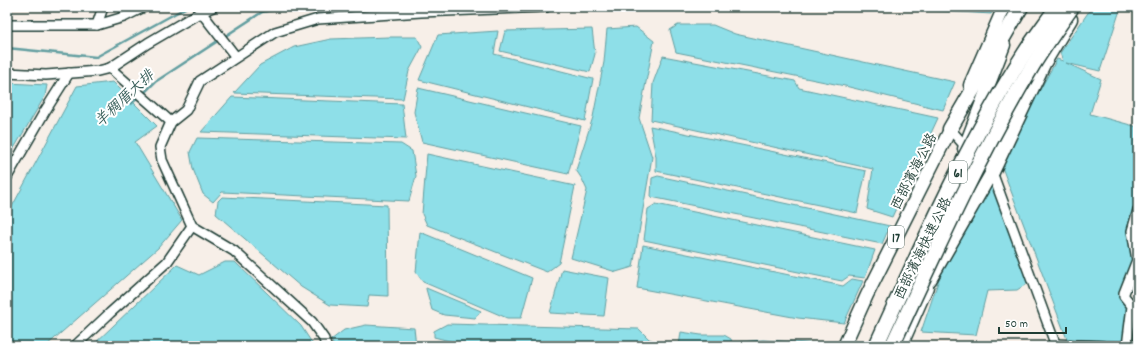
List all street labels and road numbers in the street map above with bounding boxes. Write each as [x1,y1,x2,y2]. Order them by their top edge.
street label: 西部濱海公路 [887,130,943,214]
road number: 61 [949,161,967,183]
street label: 西部濱海快速公路 [890,194,957,304]
road number: 17 [888,226,904,248]

